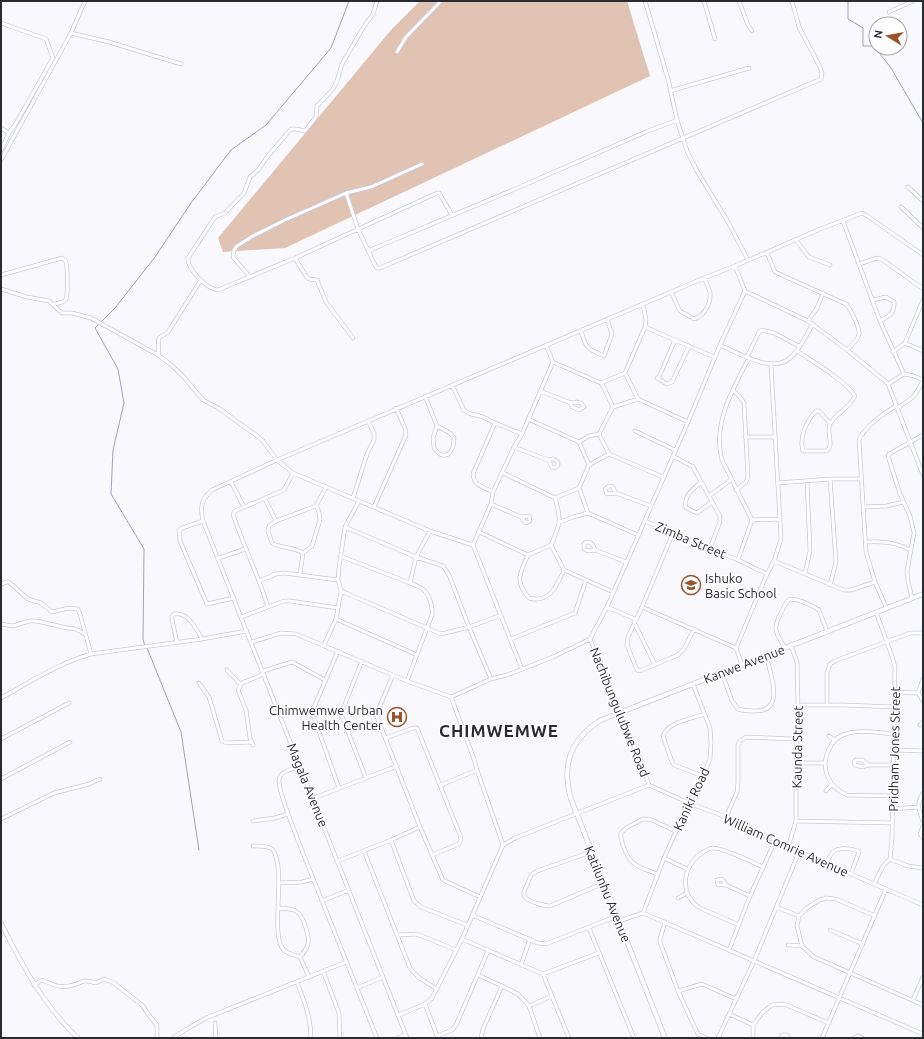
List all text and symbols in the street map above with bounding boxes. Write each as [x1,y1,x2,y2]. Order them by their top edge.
north arrow [868,16,908,56]
text: N [872,29,885,39]
street label: Zimba Street [654,519,728,561]
place label: Ishuko Basic School [705,571,777,600]
school or university icon: Ishuko Basic School [680,574,702,596]
street label: Kanwe Avenue [701,642,787,686]
street label: Nachibungulubwe Road [588,645,652,779]
street label: Pridham Jones Street [886,686,902,812]
place label: Chimwemwe Urban Health Center [269,703,383,732]
street label: Kaunda Street [789,705,805,789]
hospital icon: Chimwemwe Urban Health Center [386,706,408,728]
district label: CHIMWEMWE [439,721,559,740]
street label: Magala Avenue [285,741,331,829]
street label: Kaniki Road [670,765,712,833]
street label: William Comrie Avenue [721,811,851,879]
street label: Katilunhu Avenue [582,844,634,944]

